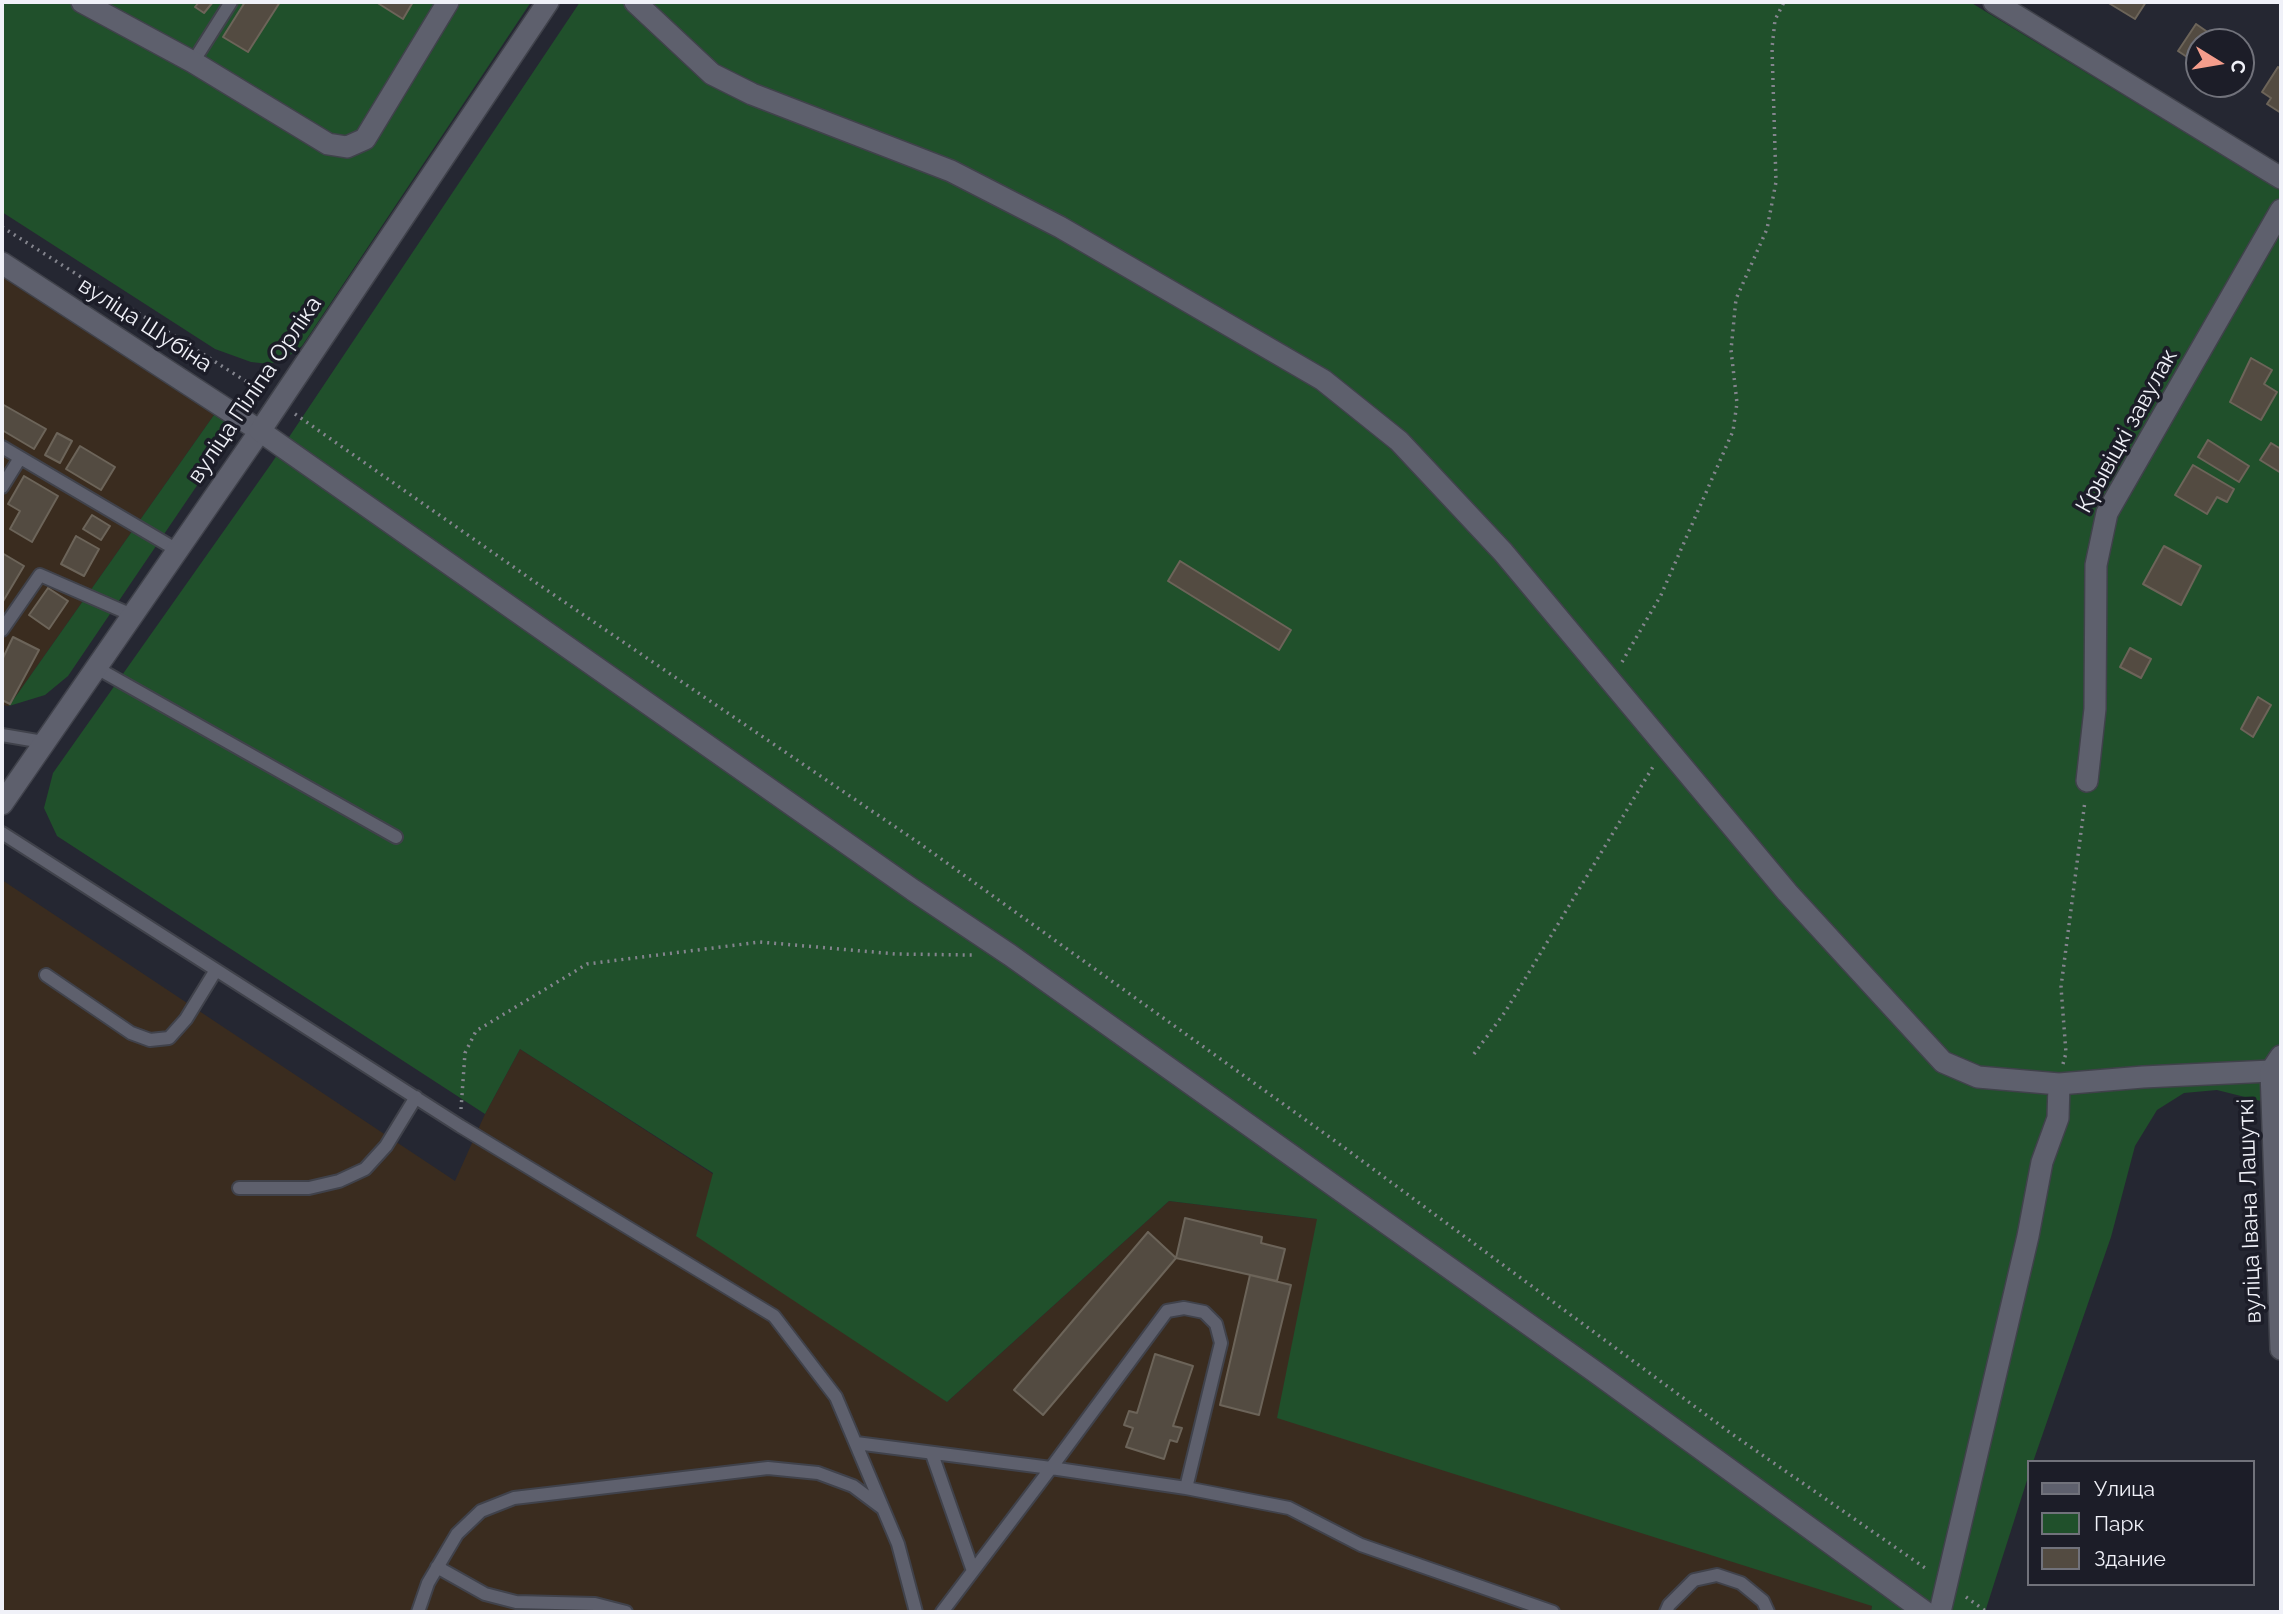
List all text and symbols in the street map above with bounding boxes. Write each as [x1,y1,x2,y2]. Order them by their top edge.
north arrow [2185,28,2255,98]
text: С [2227,58,2251,75]
street label: вуліца Шубіна [73,272,217,378]
street label: вуліца Піліпа Орліка [182,291,328,489]
street label: Крывіцкі завулак [2070,344,2184,518]
street label: вуліца Івана Лашуткі [2232,1098,2268,1324]
legend [2028,1460,2255,1586]
text: Улица [2094,1476,2155,1501]
text: Парк [2094,1511,2144,1536]
text: Здание [2094,1546,2166,1571]

